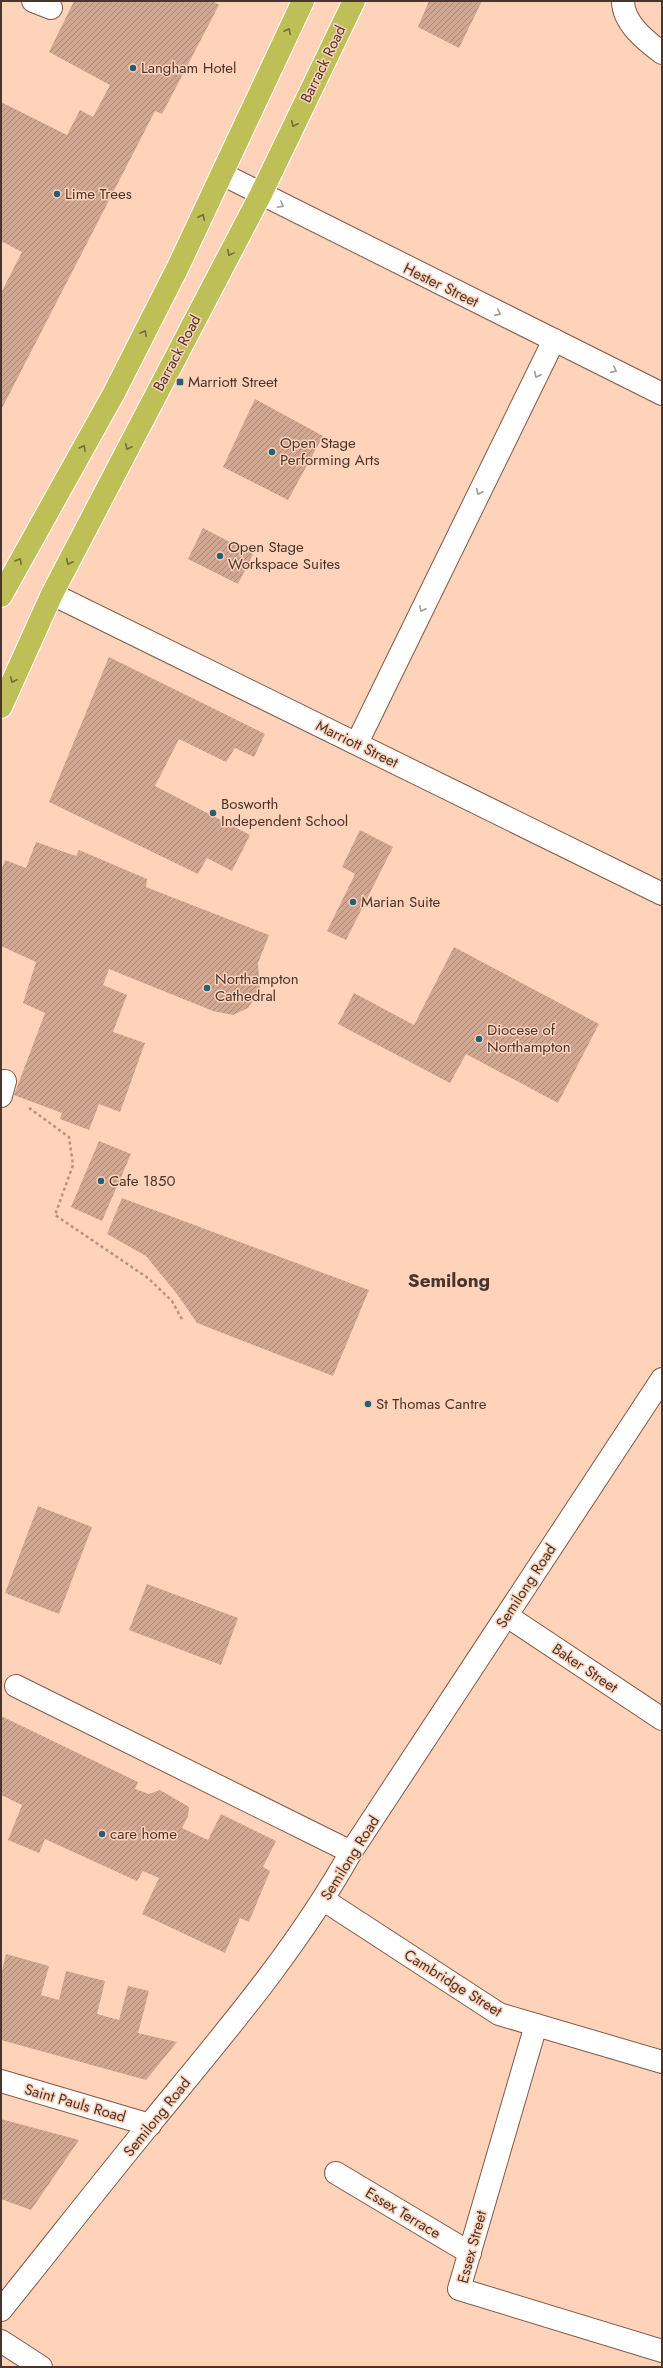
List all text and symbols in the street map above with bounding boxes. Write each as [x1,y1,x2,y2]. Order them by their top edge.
street label: Barrack Road [295,22,351,106]
one-way arrow [283,27,291,35]
place label: Langham Hotel [141,57,236,79]
marker: Langham Hotel [128,63,138,73]
one-way arrow [291,120,299,127]
place label: Lime Trees [65,183,132,205]
marker: Lime Trees [52,189,62,199]
one-way arrow [277,200,284,208]
one-way arrow [197,213,205,221]
one-way arrow [227,249,235,256]
street label: Hester Street [400,257,483,313]
one-way arrow [494,308,501,316]
street label: Barrack Road [148,311,206,395]
one-way arrow [139,330,147,338]
one-way arrow [610,365,618,373]
place label: Marriott Street [188,371,278,393]
one-way arrow [534,371,541,379]
marker: Marriott Street [175,377,185,387]
place label: Open Stage Performing Arts [280,432,379,471]
one-way arrow [125,442,133,450]
one-way arrow [78,445,86,452]
marker: Open Stage Performing Arts [267,447,277,457]
one-way arrow [476,488,484,495]
place label: Open Stage Workspace Suites [228,536,340,575]
marker: Open Stage Workspace Suites [215,551,225,561]
one-way arrow [15,558,22,565]
one-way arrow [66,558,74,565]
one-way arrow [419,605,427,612]
one-way arrow [10,675,18,683]
street label: Marriott Street [312,715,402,774]
place label: Bosworth Independent School [221,793,348,832]
marker: Bosworth Independent School [208,808,218,818]
place label: Marian Suite [361,891,441,913]
marker: Marian Suite [348,897,358,907]
place label: Northampton Cathedral [215,968,299,1007]
marker: Northampton Cathedral [202,983,212,993]
place label: Diocese of Northampton [487,1019,571,1058]
marker: Diocese of Northampton [474,1034,484,1044]
place label: Cafe 1850 [109,1170,175,1192]
marker: Cafe 1850 [96,1176,106,1186]
district label: Semilong [408,1267,490,1294]
place label: St Thomas Cantre [376,1393,487,1415]
marker: St Thomas Cantre [363,1399,373,1409]
street label: Semilong Road [491,1540,561,1632]
street label: Baker Street [548,1638,623,1698]
street label: Semilong Road [315,1811,385,1905]
place label: care home [110,1823,177,1845]
marker: care home [97,1829,107,1839]
street label: Cambridge Street [400,1944,507,2022]
street label: Semilong Road [118,2073,196,2161]
street label: Saint Pauls Road [22,2078,128,2128]
street label: Essex Terrace [361,2182,445,2244]
street label: Essex Street [452,2208,492,2286]

